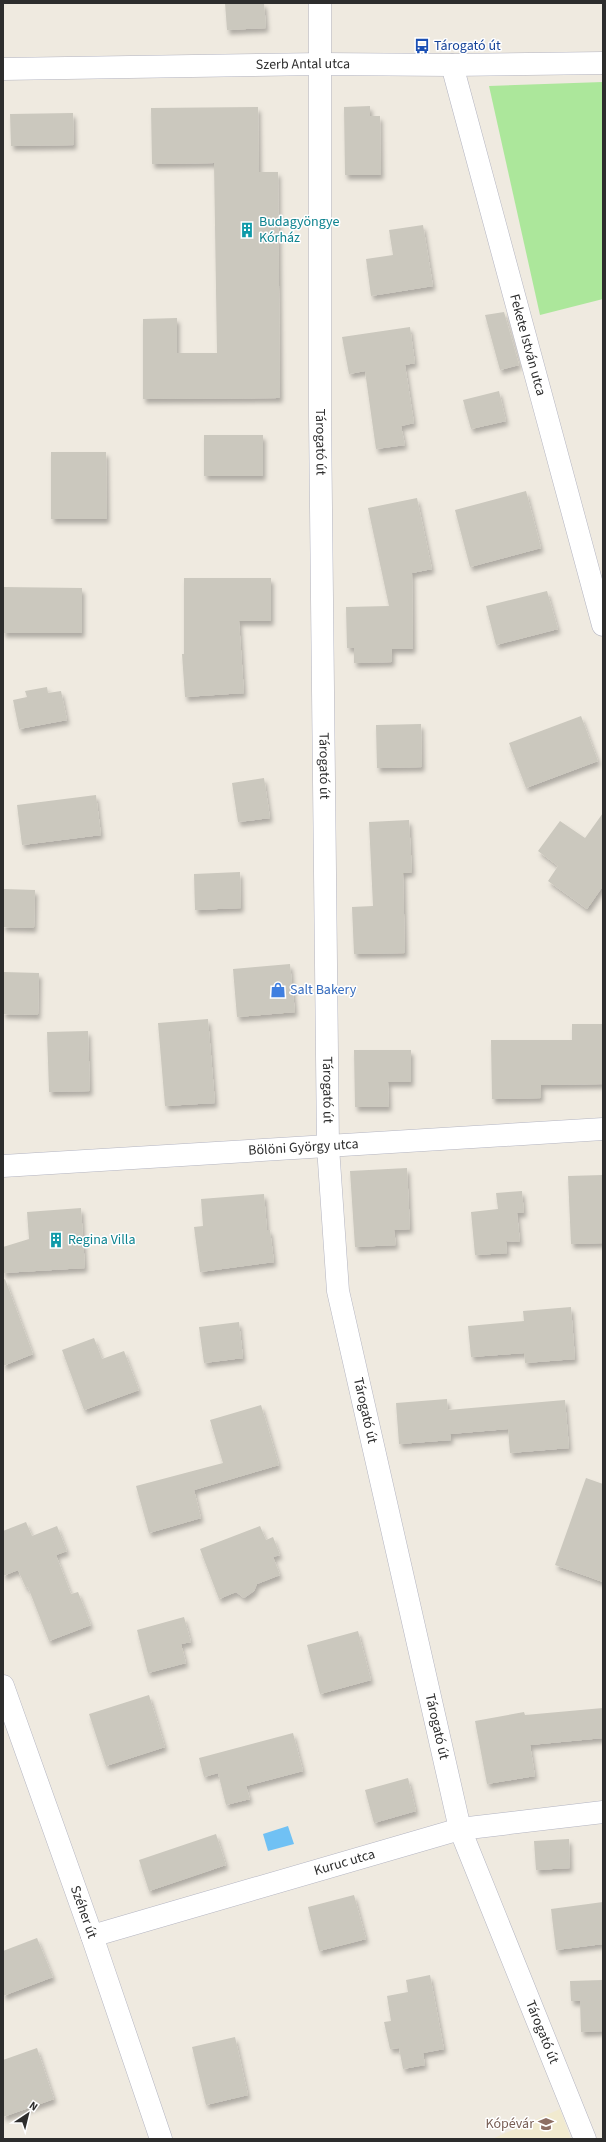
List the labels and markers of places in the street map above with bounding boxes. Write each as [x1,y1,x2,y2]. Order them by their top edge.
place label: Tárogató út [434,36,501,56]
bus stop icon: Tárogató út [413,37,431,55]
place label: Budagyöngye Kórház [259,212,339,248]
building icon: Budagyöngye Kórház [238,221,256,239]
place label: Salt Bakery [290,980,357,1000]
shop icon: Salt Bakery [269,981,287,999]
place label: Regina Villa [68,1230,136,1250]
building icon: Regina Villa [47,1231,65,1249]
place label: Kópévár [485,2114,534,2134]
school or university icon: Kópévár [537,2115,555,2133]

